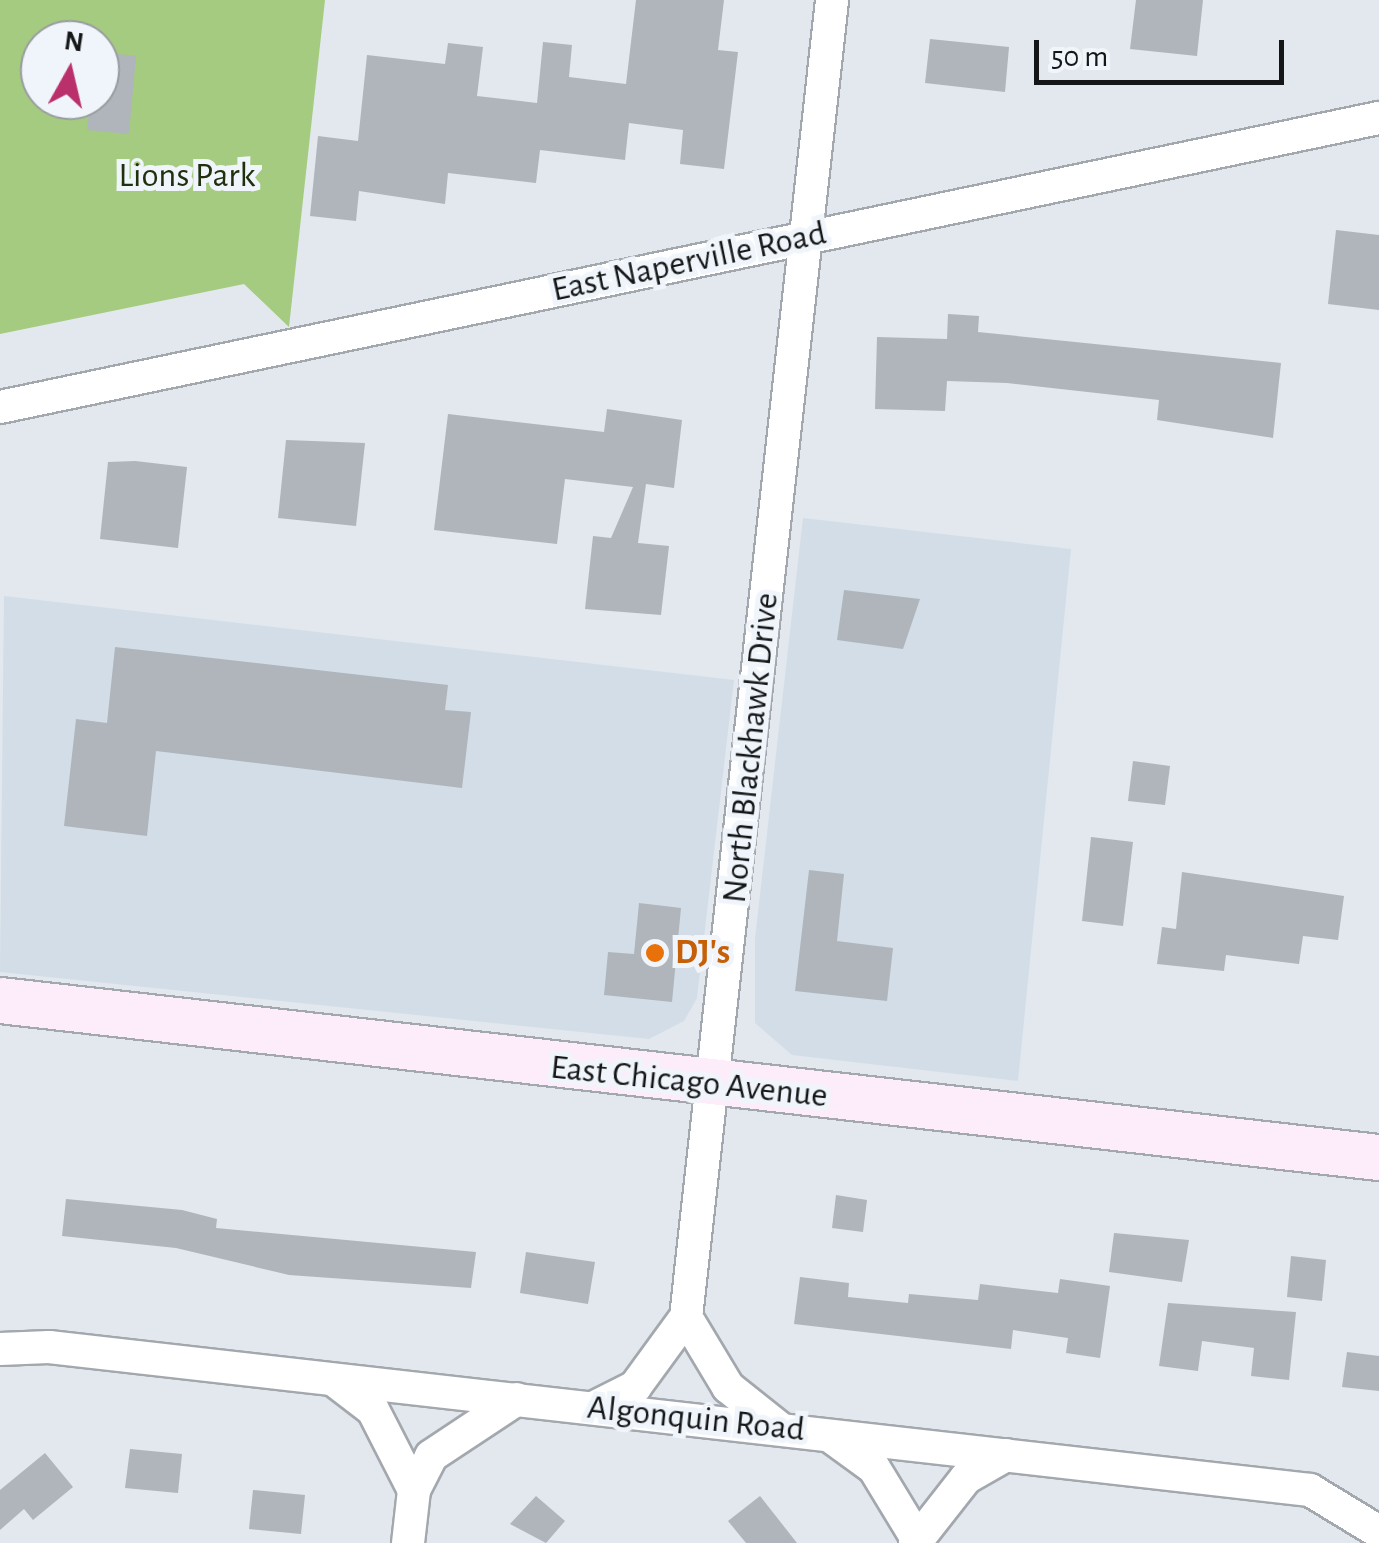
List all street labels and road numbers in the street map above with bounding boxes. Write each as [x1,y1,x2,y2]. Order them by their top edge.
street label: East Naperville Road [548,212,830,312]
street label: North Blackhawk Drive [714,591,788,905]
street label: East Chicago Avenue [548,1047,830,1117]
street label: Algonquin Road [585,1387,807,1451]

